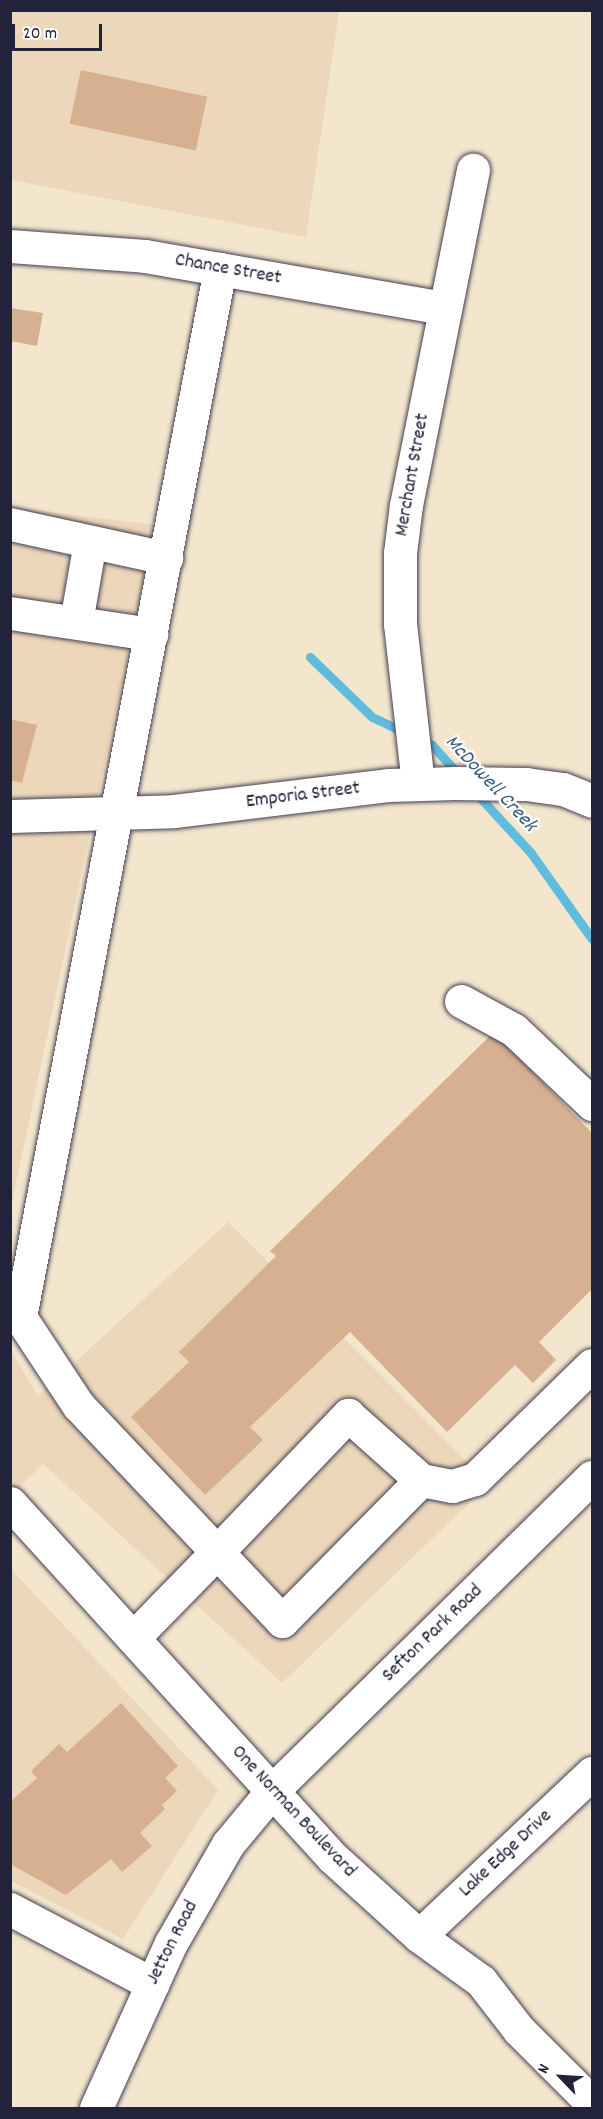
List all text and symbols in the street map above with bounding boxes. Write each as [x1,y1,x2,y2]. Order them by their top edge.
scale bar [15,12,105,50]
text: 20 m [23,22,57,47]
street label: Chance Street [173,249,283,291]
street label: Merchant Street [390,412,436,538]
water label: McDowell Creek [439,730,541,838]
street label: Emporia Street [245,777,361,815]
street label: Sefton Park Road [378,1580,488,1688]
street label: One Norman Boulevard [225,1741,361,1883]
street label: Lake Edge Drive [455,1805,557,1903]
street label: Jetton Road [142,1897,204,1989]
north arrow [531,2047,591,2107]
text: N [532,2061,556,2078]

